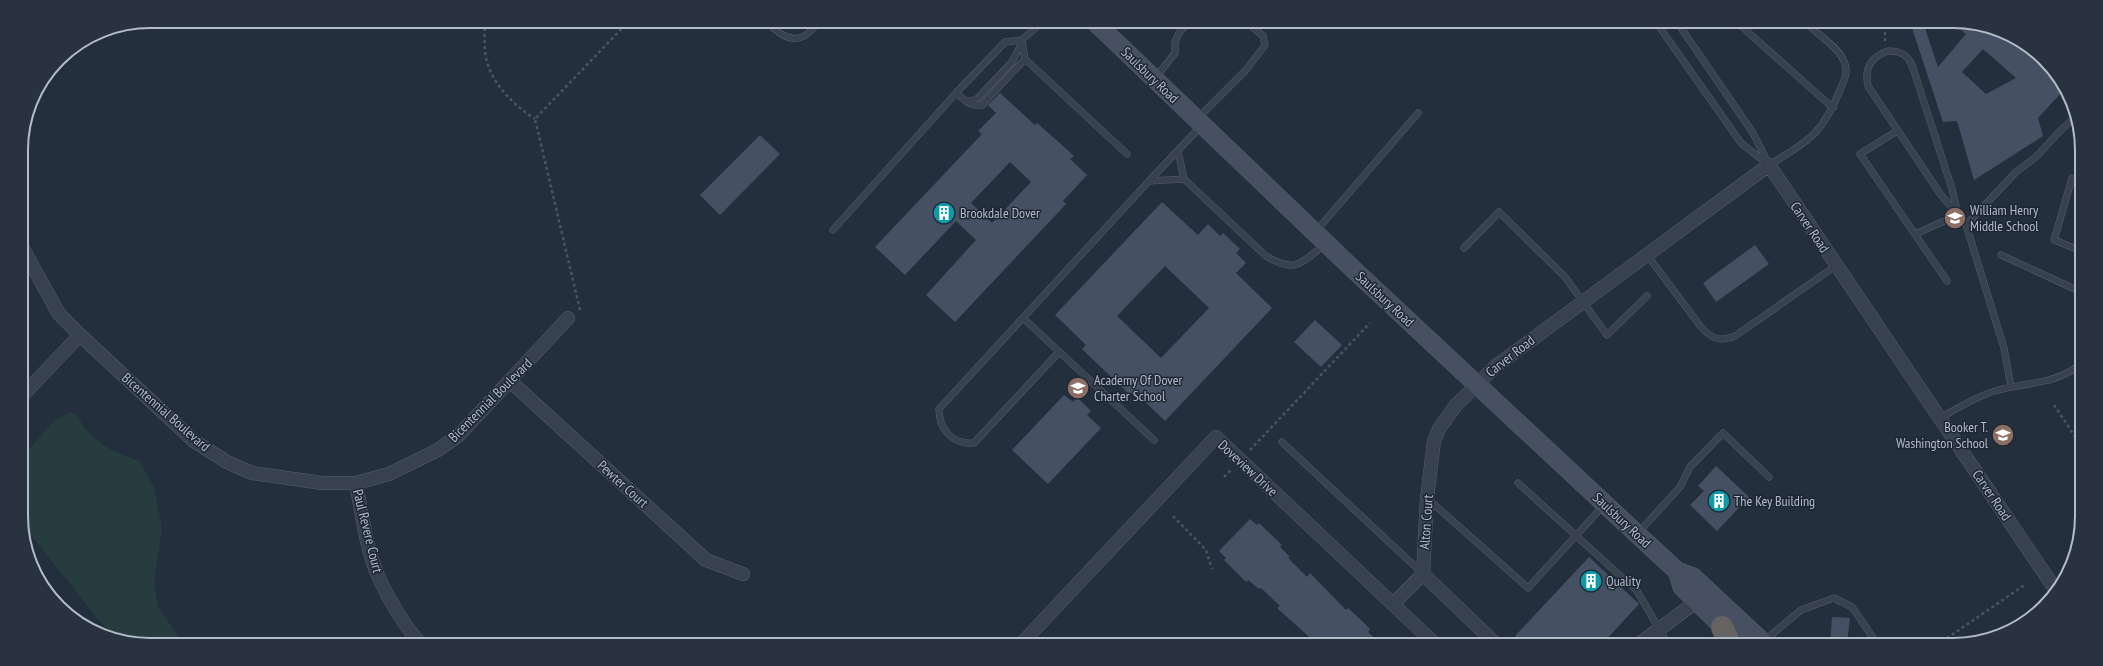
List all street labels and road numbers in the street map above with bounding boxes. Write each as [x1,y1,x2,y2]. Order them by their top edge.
street label: Saulsbury Road [1117,43,1183,107]
street label: Carver Road [1786,198,1834,256]
street label: Saulsbury Road [1352,267,1418,331]
street label: Carver Road [1482,331,1538,381]
street label: Bicentennial Boulevard [444,354,536,446]
street label: Bicentennial Boulevard [118,369,214,455]
street label: Doveview Drive [1215,436,1282,500]
street label: Pewter Court [594,456,652,512]
street label: Carver Road [1968,466,2016,524]
street label: Paul Revere Court [349,487,387,575]
street label: Saulsbury Road [1589,488,1655,552]
street label: Alton Court [1415,494,1437,550]

